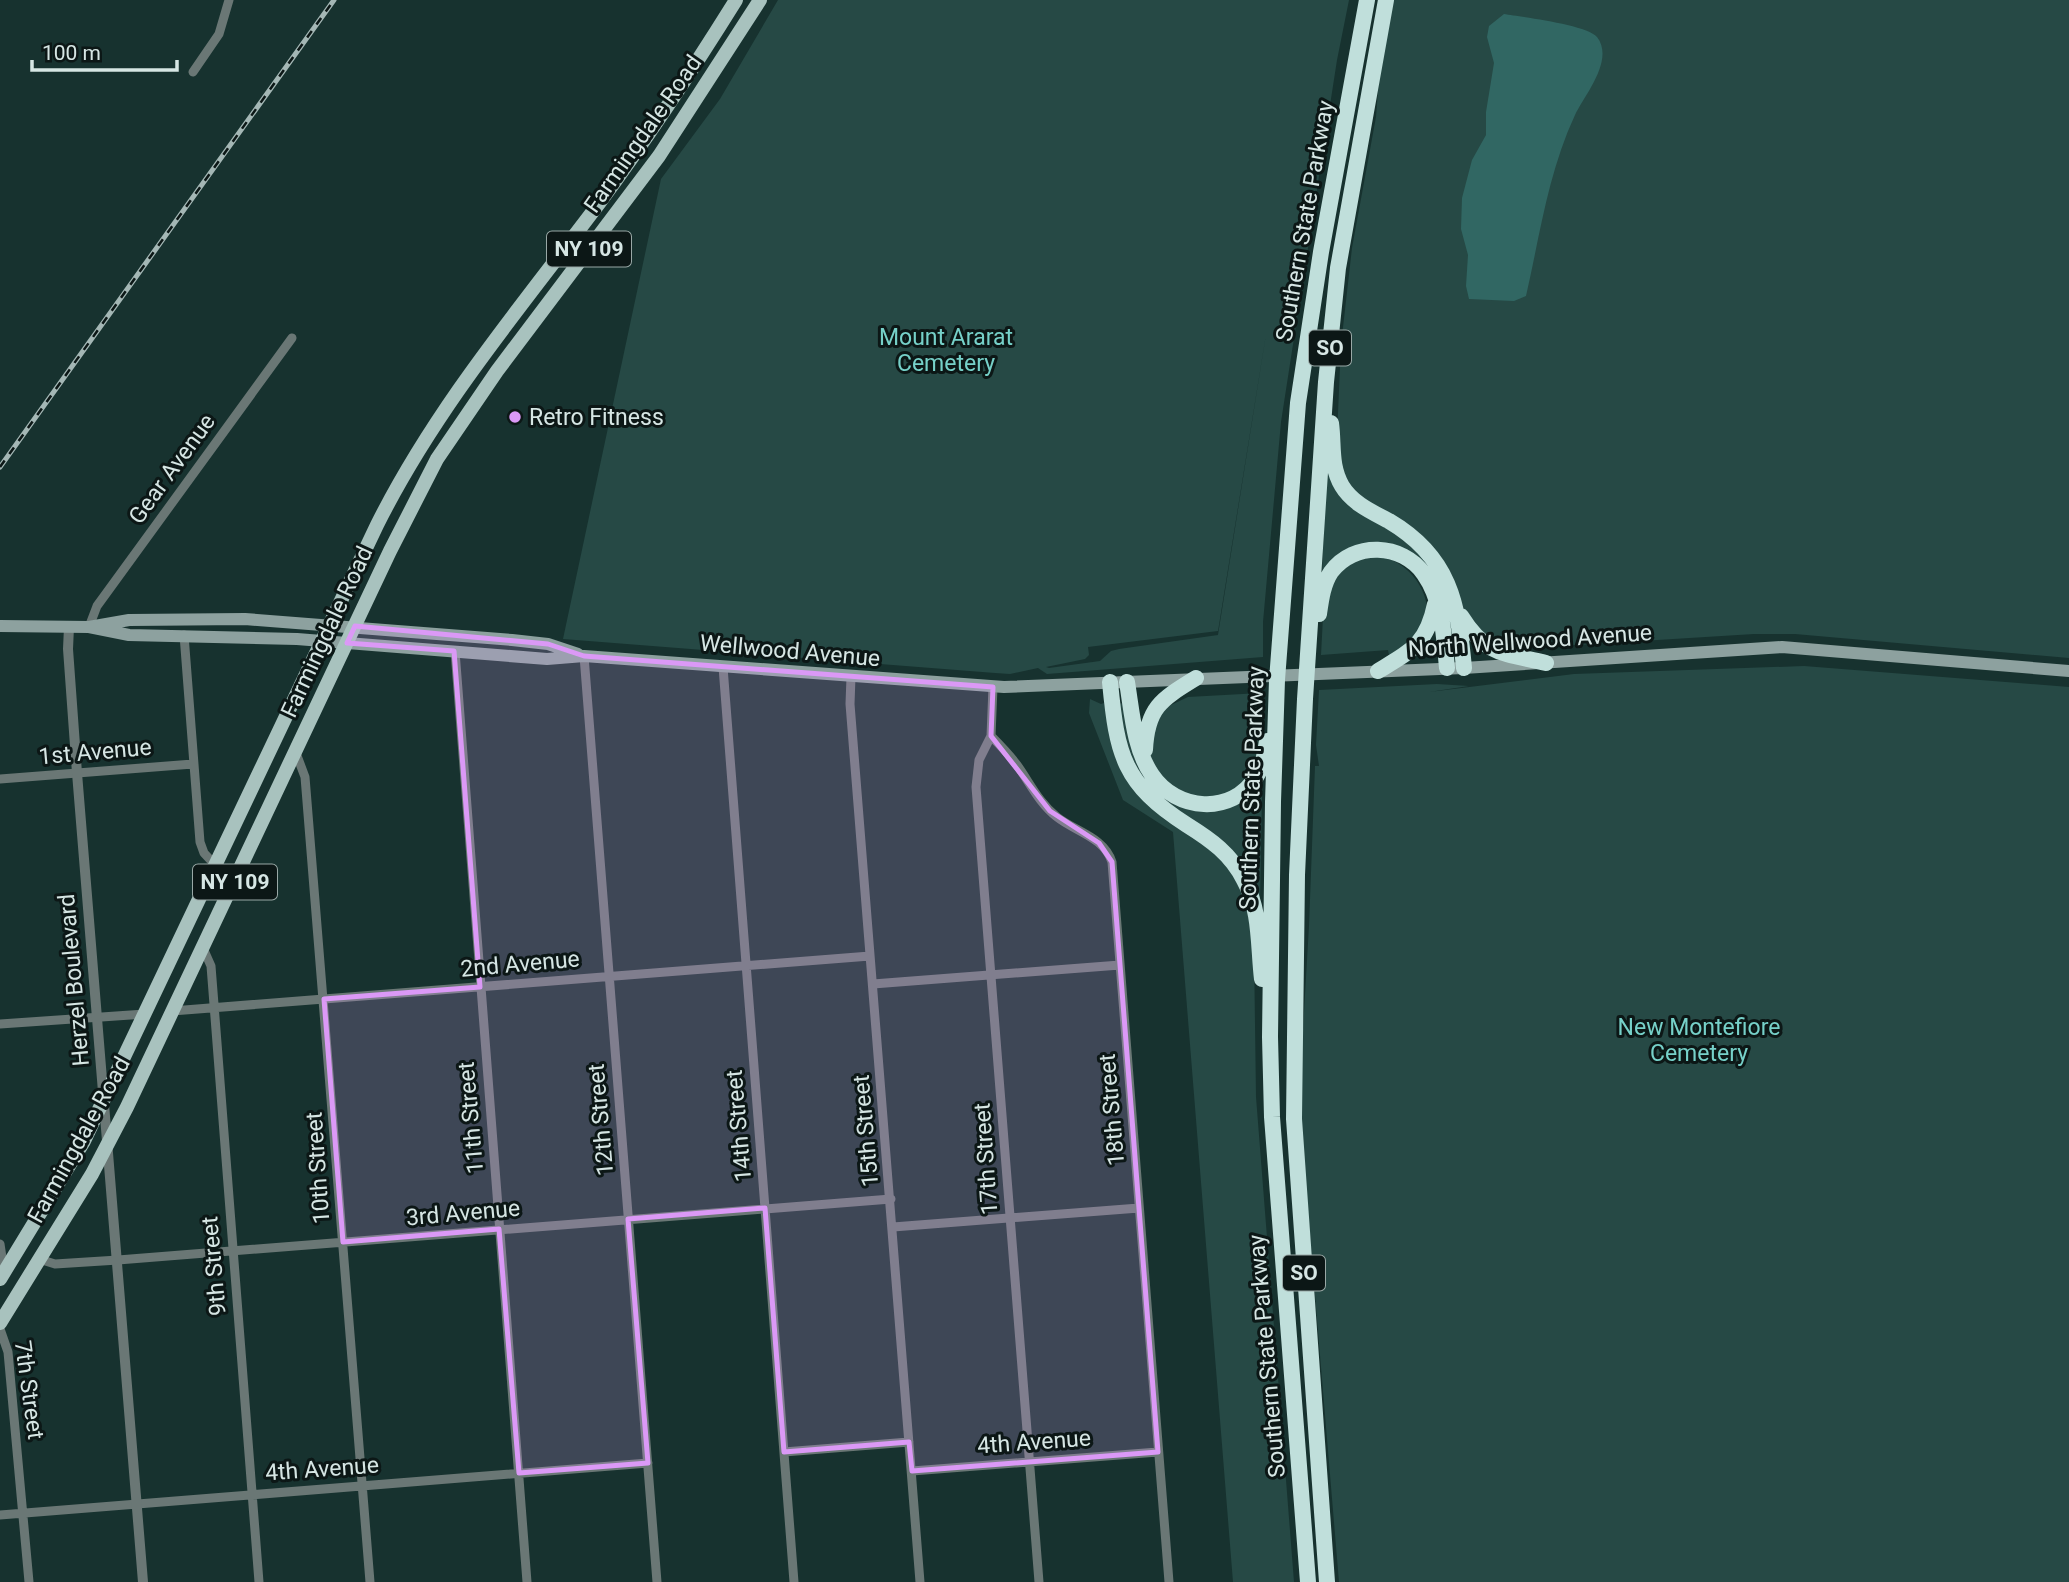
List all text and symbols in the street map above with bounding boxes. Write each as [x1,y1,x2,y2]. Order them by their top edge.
scale bar [32,28,177,72]
text: 100 m [42,41,101,65]
street label: Farmingdale Road [579,50,707,218]
street label: Southern State Parkway [1271,98,1340,343]
road number: NY 109 [547,232,631,266]
park label: Mount Ararat Cemetery [879,324,1013,377]
road number: SO [1309,330,1351,366]
place label: Retro Fitness [529,404,664,431]
street label: Gear Avenue [123,409,221,529]
marker: Retro Fitness [507,409,523,425]
street label: Farmingdale Road [276,542,378,722]
street label: North Wellwood Avenue [1407,619,1653,663]
street label: Wellwood Avenue [699,630,881,672]
street label: Southern State Parkway [1234,665,1270,910]
street label: 1st Avenue [37,734,153,770]
road number: NY 109 [193,864,277,900]
street label: Herzel Boulevard [53,893,95,1067]
street label: 2nd Avenue [459,945,581,983]
park label: New Montefiore Cemetery [1618,1014,1780,1067]
street label: Farmingdale Road [22,1052,136,1228]
street label: 18th Street [1094,1053,1130,1167]
street label: 11th Street [453,1061,489,1175]
street label: 12th Street [583,1063,619,1177]
street label: 14th Street [721,1069,757,1183]
street label: 15th Street [848,1074,884,1188]
street label: 17th Street [969,1102,1003,1216]
street label: 10th Street [301,1111,335,1225]
street label: 3rd Avenue [405,1195,521,1231]
street label: 9th Street [196,1215,232,1317]
street label: Southern State Parkway [1243,1233,1291,1479]
road number: SO [1283,1256,1325,1290]
street label: 7th Street [9,1339,49,1441]
street label: 4th Avenue [976,1425,1092,1459]
street label: 4th Avenue [264,1452,380,1486]

